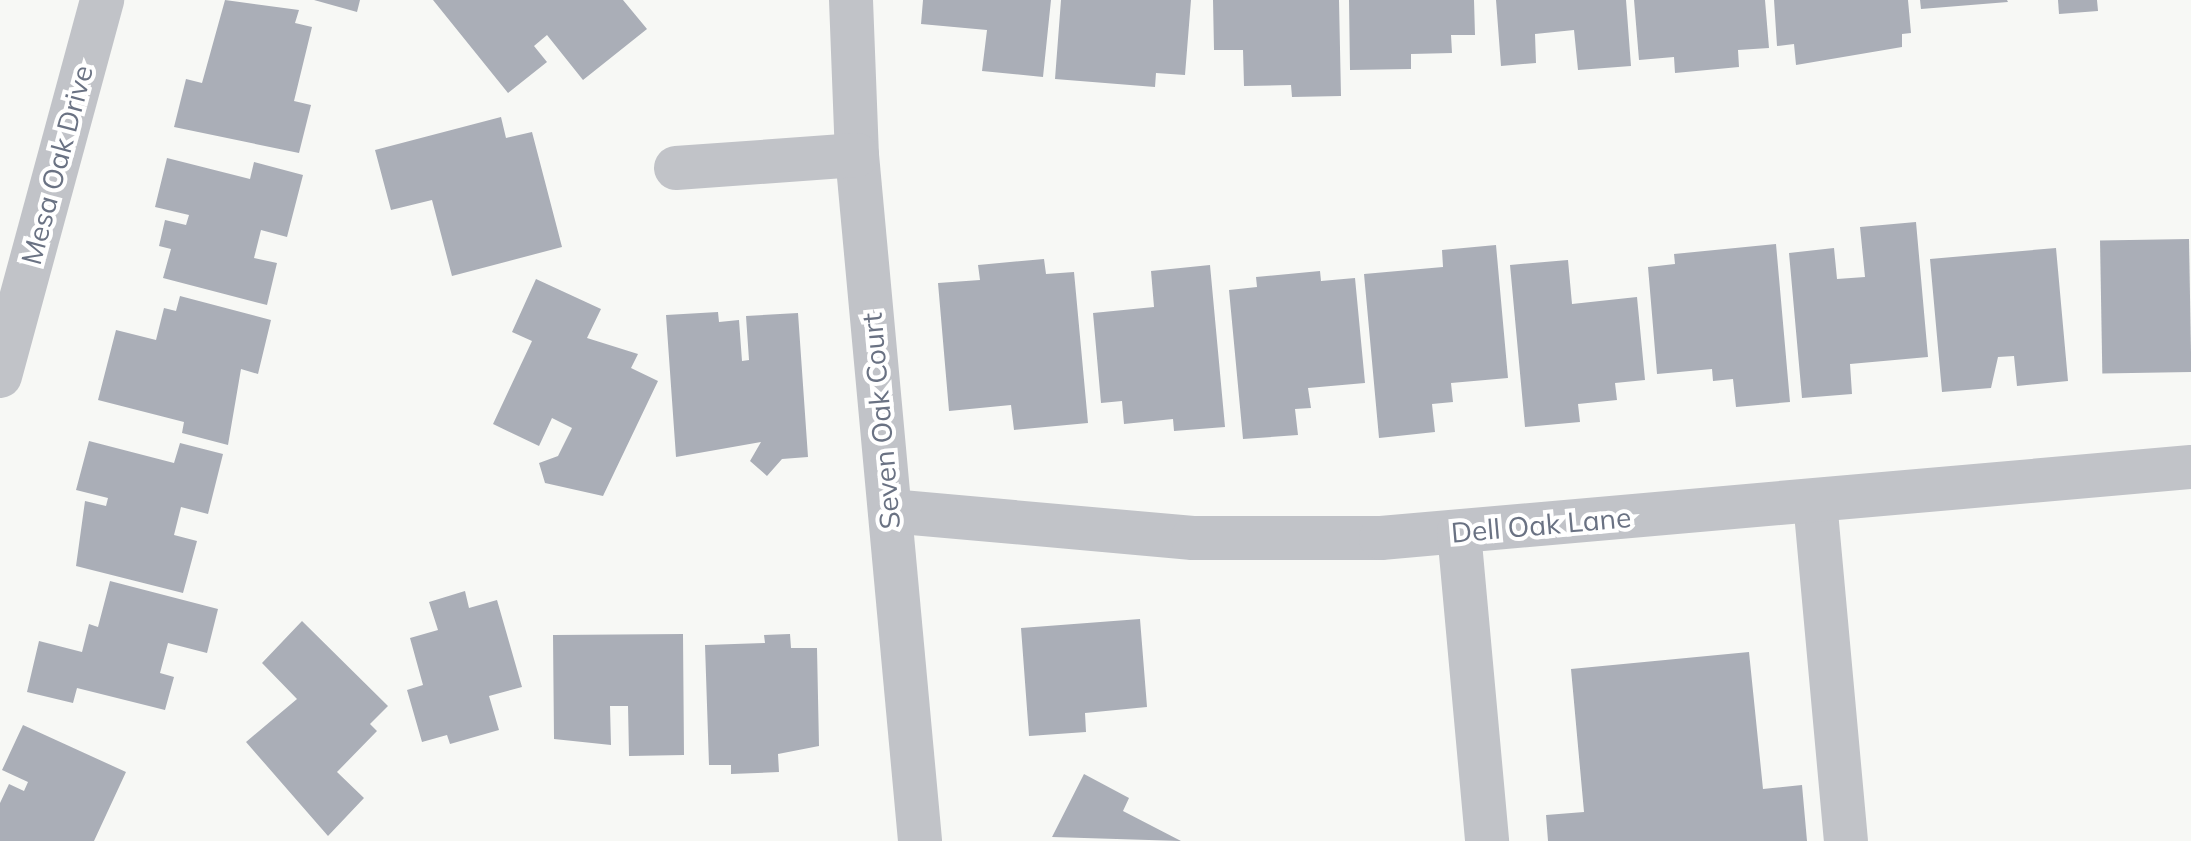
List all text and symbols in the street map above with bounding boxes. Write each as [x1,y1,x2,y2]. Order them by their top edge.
street label: Mesa Oak Drive [14,62,100,268]
street label: Seven Oak Court [855,311,907,531]
street label: Dell Oak Lane [1450,500,1632,550]

